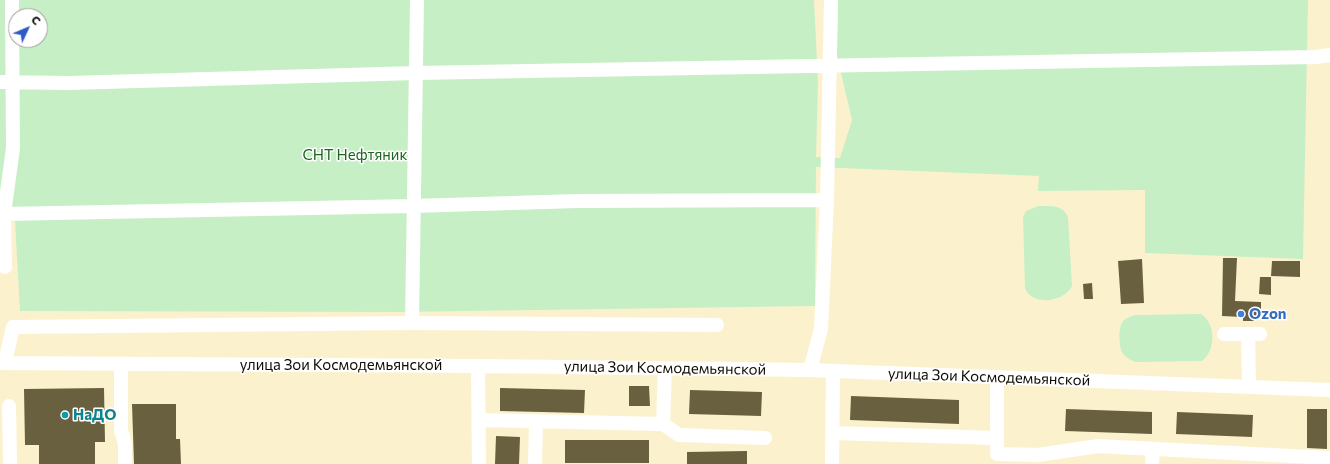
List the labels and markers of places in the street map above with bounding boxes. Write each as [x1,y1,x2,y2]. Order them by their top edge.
place label: Ozon [1249,305,1287,323]
marker: Ozon [1236,309,1246,319]
place label: НаДО [73,406,116,424]
marker: НаДО [60,410,70,420]

